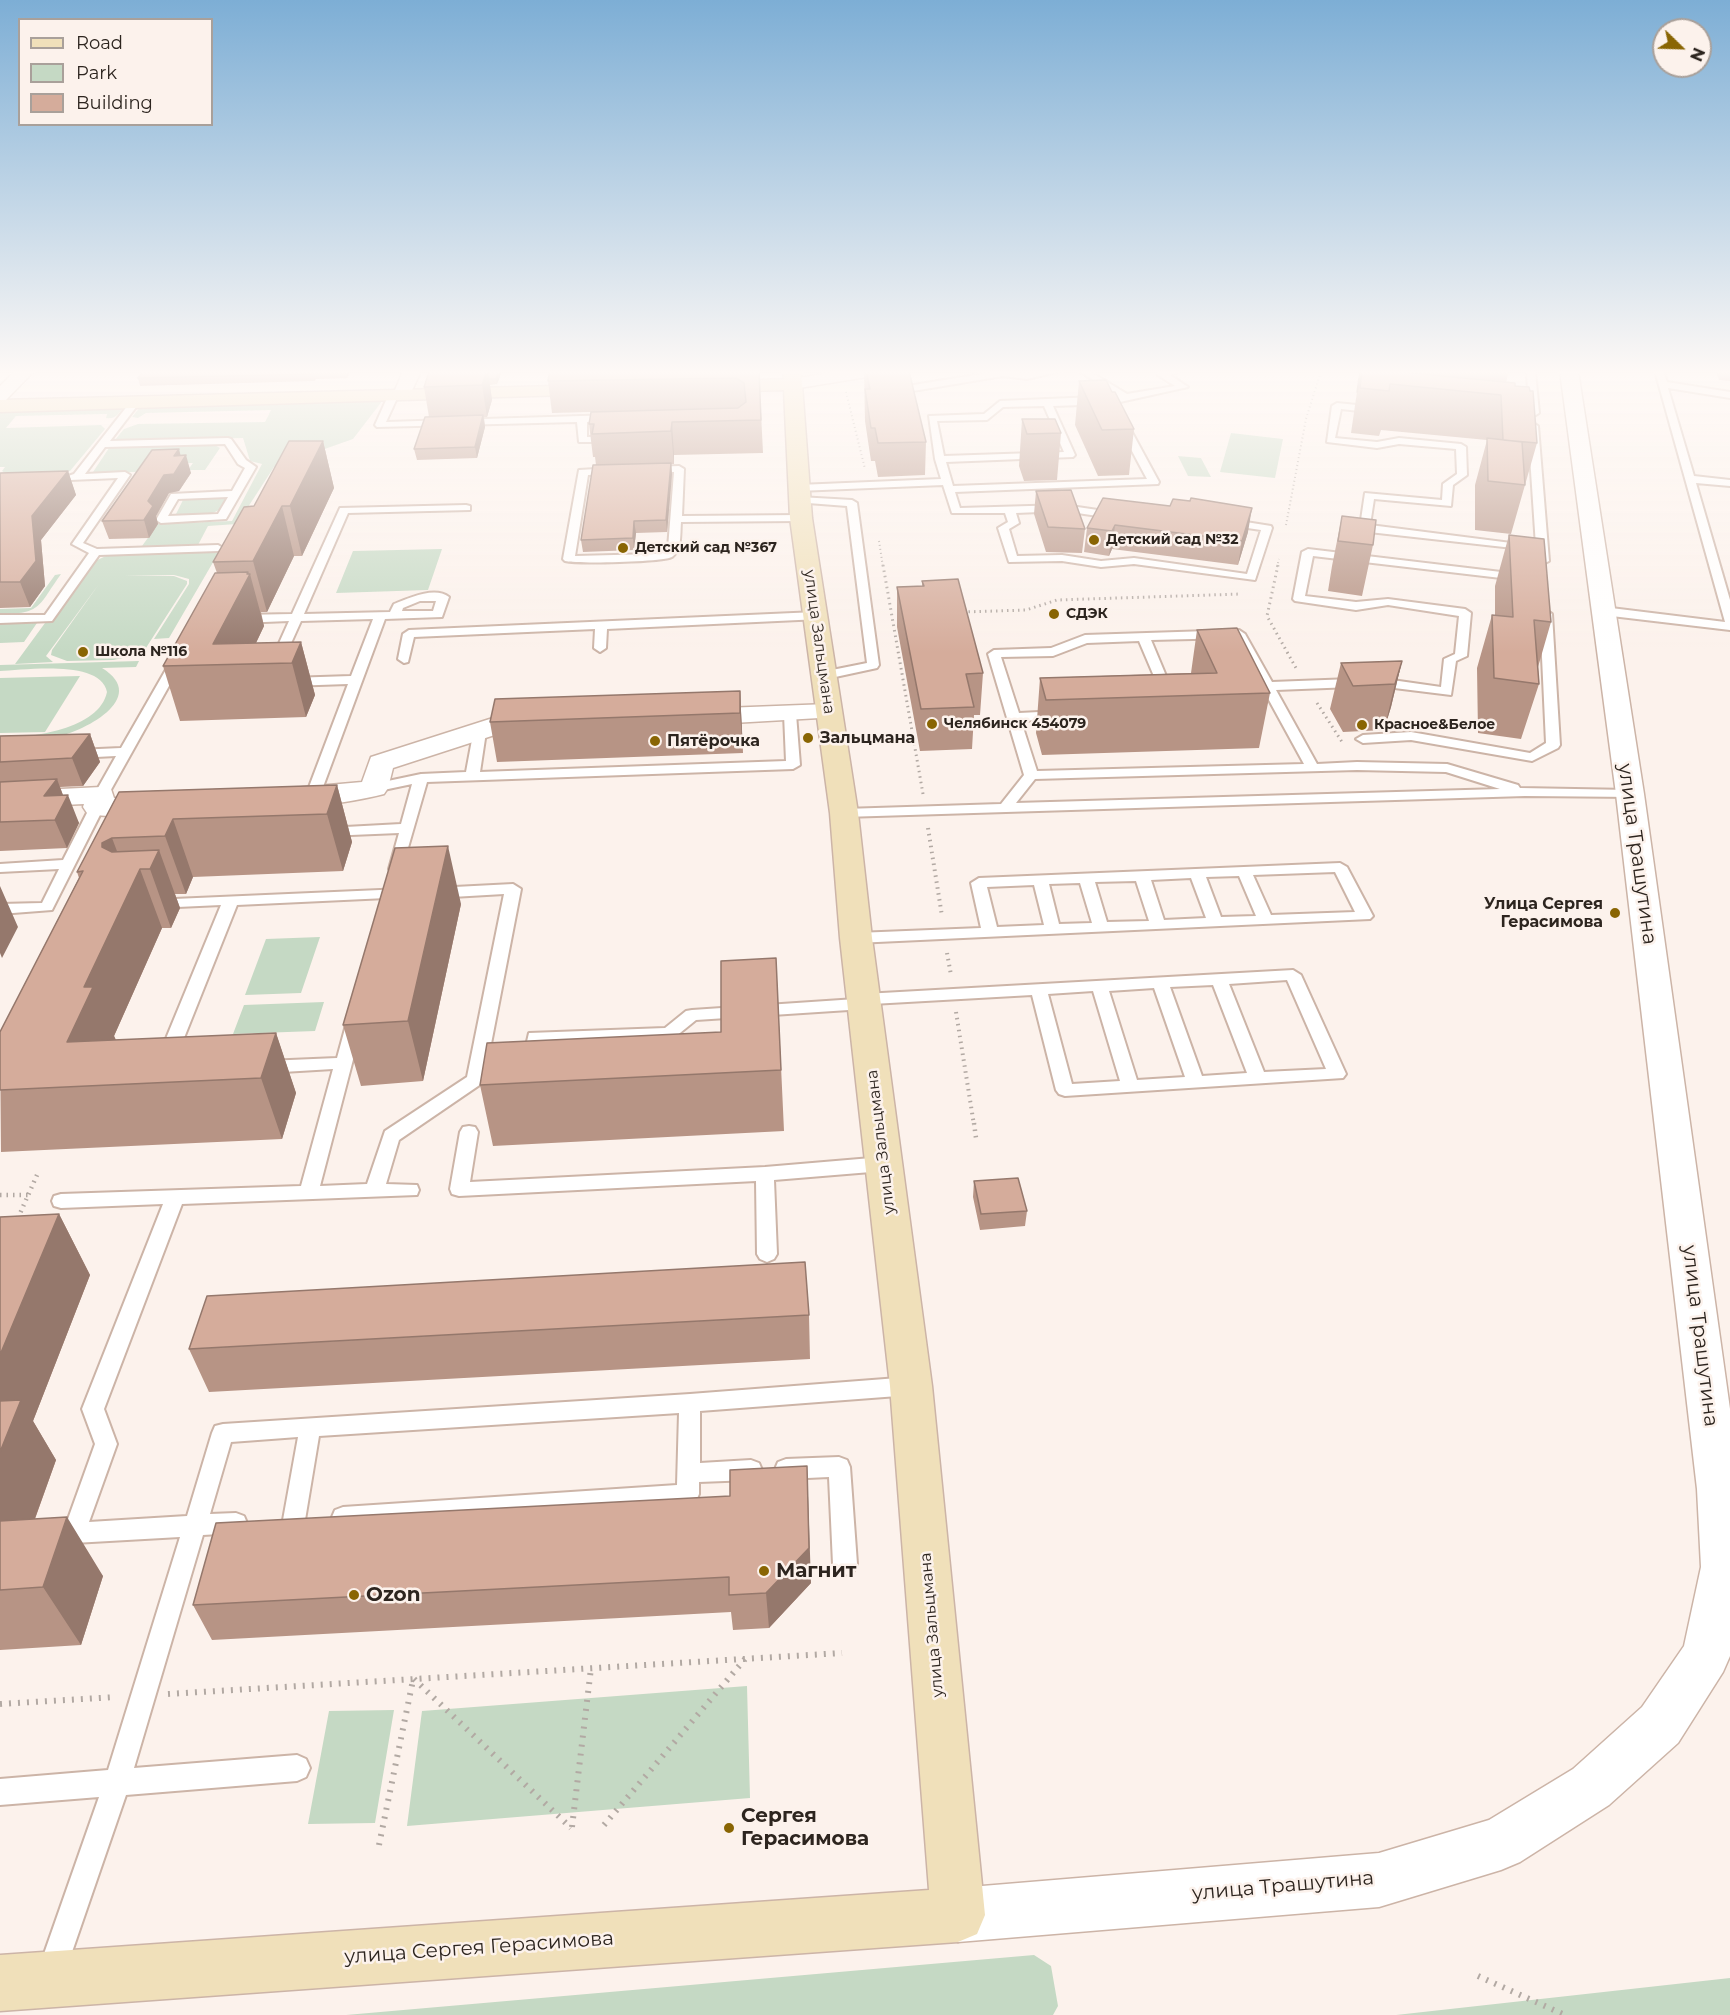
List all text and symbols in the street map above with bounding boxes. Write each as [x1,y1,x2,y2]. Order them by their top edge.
legend [18,18,213,126]
north arrow [1652,18,1712,78]
text: Road [76,32,123,54]
text: N [1686,45,1708,64]
text: Park [76,62,117,84]
text: Building [76,92,153,114]
place label: Детский сад №32 [1106,532,1239,548]
marker: Детский сад №32 [1087,533,1101,547]
place label: Детский сад №367 [635,540,777,556]
marker: Детский сад №367 [616,541,630,555]
street label: улица Зальцмана [799,569,839,715]
place label: СДЭК [1066,606,1108,622]
marker: СДЭК [1047,607,1061,621]
place label: Школа №116 [95,644,187,660]
marker: Школа №116 [76,645,90,659]
place label: Челябинск 454079 [944,716,1086,732]
marker: Челябинск 454079 [925,717,939,731]
place label: Красное&Белое [1374,717,1495,733]
marker: Красное&Белое [1355,718,1369,732]
place label: Зальцмана [820,728,915,748]
place label: Пятёрочка [667,731,760,751]
marker: Зальцмана [801,731,815,745]
marker: Пятёрочка [648,734,662,748]
street label: улица Трашутина [1612,762,1662,946]
place label: Улица Сергея Герасимова [1484,894,1603,932]
marker: Улица Сергея Герасимова [1608,906,1622,920]
street label: улица Зальцмана [863,1069,899,1215]
street label: улица Трашутина [1677,1244,1723,1428]
street label: улица Зальцмана [916,1552,948,1698]
place label: Магнит [776,1559,856,1583]
marker: Магнит [757,1564,771,1578]
place label: Ozon [366,1583,421,1607]
marker: Ozon [347,1588,361,1602]
place label: Сергея Герасимова [741,1804,869,1851]
marker: Сергея Герасимова [722,1821,736,1835]
street label: улица Трашутина [1191,1866,1375,1906]
street label: улица Сергея Герасимова [343,1927,615,1969]

